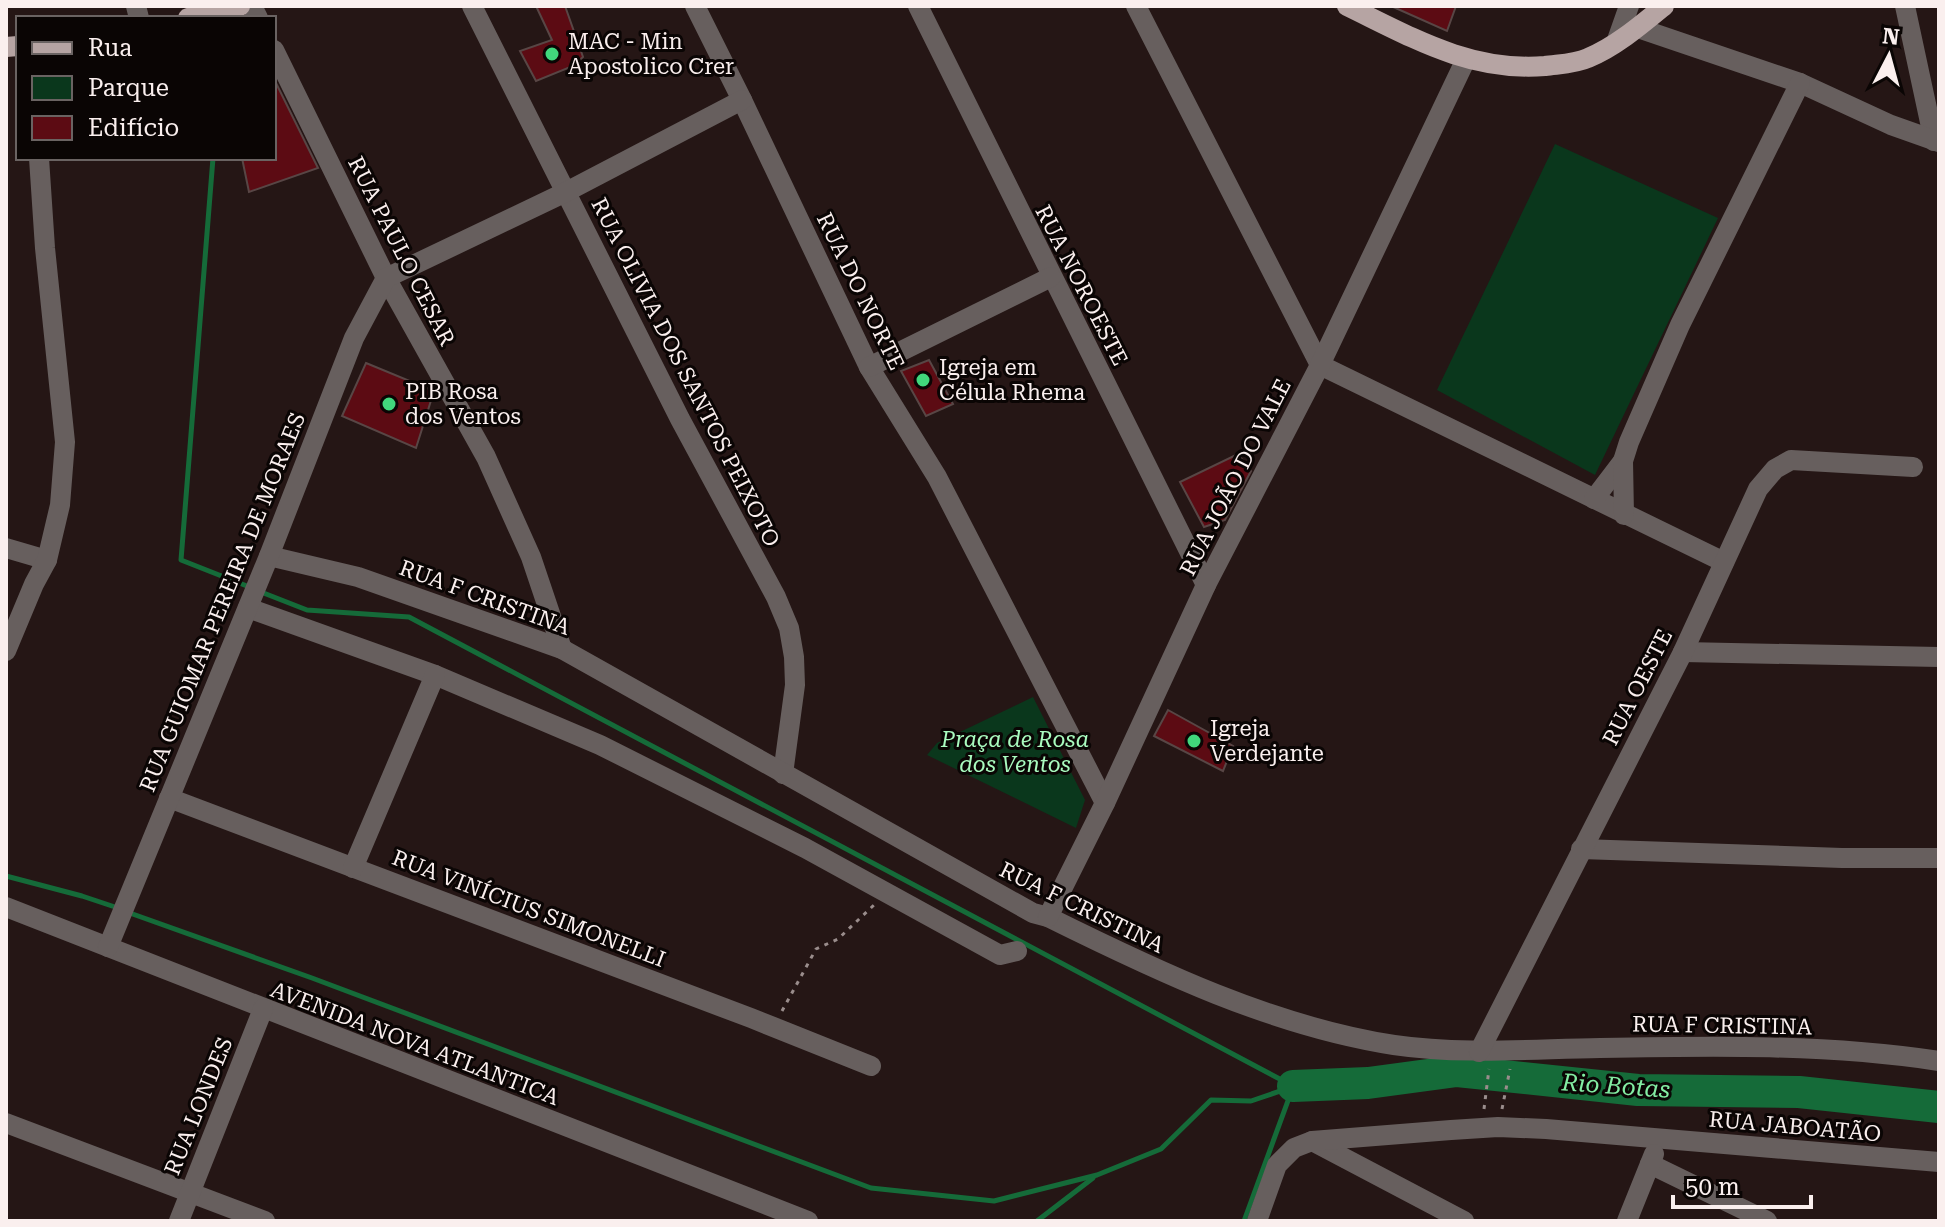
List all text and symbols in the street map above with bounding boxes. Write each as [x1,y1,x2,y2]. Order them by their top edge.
legend [16,16,276,160]
north arrow [1849,16,1929,96]
text: N [1881,23,1901,50]
place label: MAC - Min Apostolico Crer [568,29,734,79]
text: Rua [88,34,132,62]
marker: MAC - Min Apostolico Crer [543,45,561,63]
text: Parque [88,74,169,102]
text: Edifício [88,114,179,142]
street label: RUA PAULO CESAR [343,152,460,350]
street label: RUA OLIVIA DOS SANTOS PEIXOTO [586,194,785,551]
street label: RUA NOROESTE [1030,201,1133,370]
street label: RUA DO NORTE [812,209,909,374]
place label: Igreja em Célula Rhema [939,355,1085,405]
marker: Igreja em Célula Rhema [914,371,932,389]
street label: RUA JOÃO DO VALE [1174,374,1296,580]
place label: PIB Rosa dos Ventos [405,379,521,429]
marker: PIB Rosa dos Ventos [380,395,398,413]
street label: RUA GUIOMAR PEREIRA DE MORAES [135,409,310,795]
street label: RUA F CRISTINA [396,555,574,640]
street label: RUA OESTE [1598,625,1677,749]
place label: Igreja Verdejante [1210,716,1324,766]
park label: Praça de Rosa dos Ventos [940,727,1089,777]
marker: Igreja Verdejante [1185,732,1203,750]
street label: RUA VINÍCIUS SIMONELLI [389,844,669,972]
street label: RUA F CRISTINA [995,857,1169,958]
street label: AVENIDA NOVA ATLANTICA [267,977,563,1110]
street label: RUA F CRISTINA [1632,1011,1813,1040]
street label: RUA LONDES [159,1034,237,1179]
water label: Rio Botas [1560,1068,1671,1104]
street label: RUA JABOATÃO [1708,1106,1882,1146]
scale bar [1673,1159,1811,1209]
text: 50 m [1685,1173,1740,1201]

